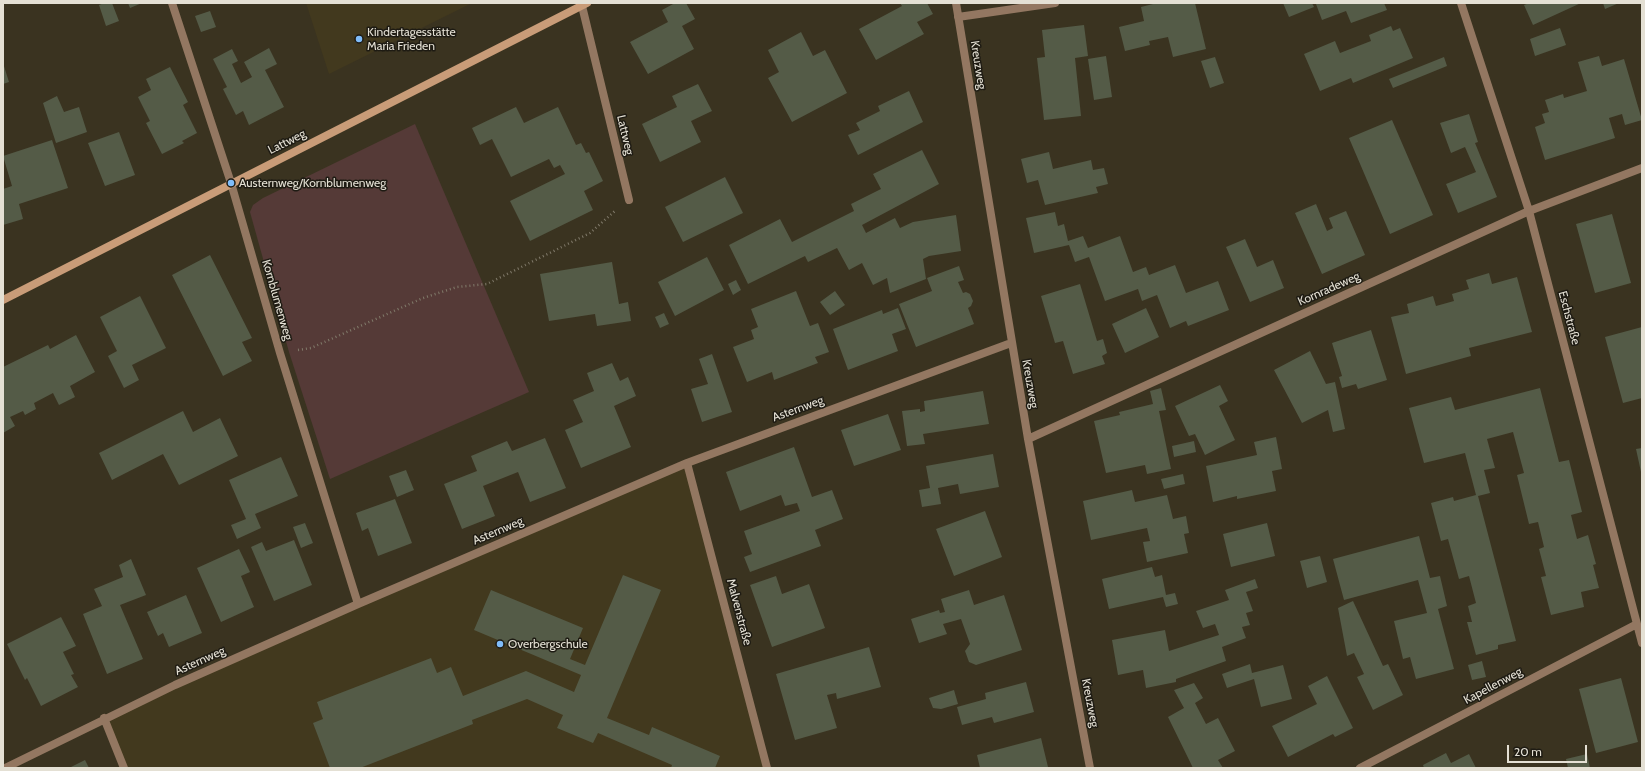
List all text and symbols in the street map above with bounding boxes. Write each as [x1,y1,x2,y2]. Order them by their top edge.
place label: Kindertagesstätte Maria Frieden [367,25,456,53]
marker: Kindertagesstätte Maria Frieden [354,34,364,44]
street label: Kreuzweg [967,40,989,90]
street label: Lattweg [613,114,637,156]
street label: Lattweg [266,126,308,158]
place label: Austernweg/Kornblumenweg [239,176,386,190]
marker: Austernweg/Kornblumenweg [226,178,236,188]
street label: Kornblumenweg [259,258,295,342]
street label: Kornradeweg [1296,269,1362,309]
street label: Eschstraße [1555,290,1583,346]
street label: Kreuzweg [1019,358,1041,410]
street label: Asternweg [770,393,826,425]
street label: Asternweg [470,514,526,548]
street label: Malvenstraße [723,577,755,647]
place label: Overbergschule [508,637,588,651]
marker: Overbergschule [495,639,505,649]
street label: Asternweg [173,644,227,678]
street label: Kapellenweg [1461,665,1525,707]
street label: Kreuzweg [1078,677,1102,729]
scale bar [1509,737,1589,763]
text: 20 m [1514,744,1542,759]

